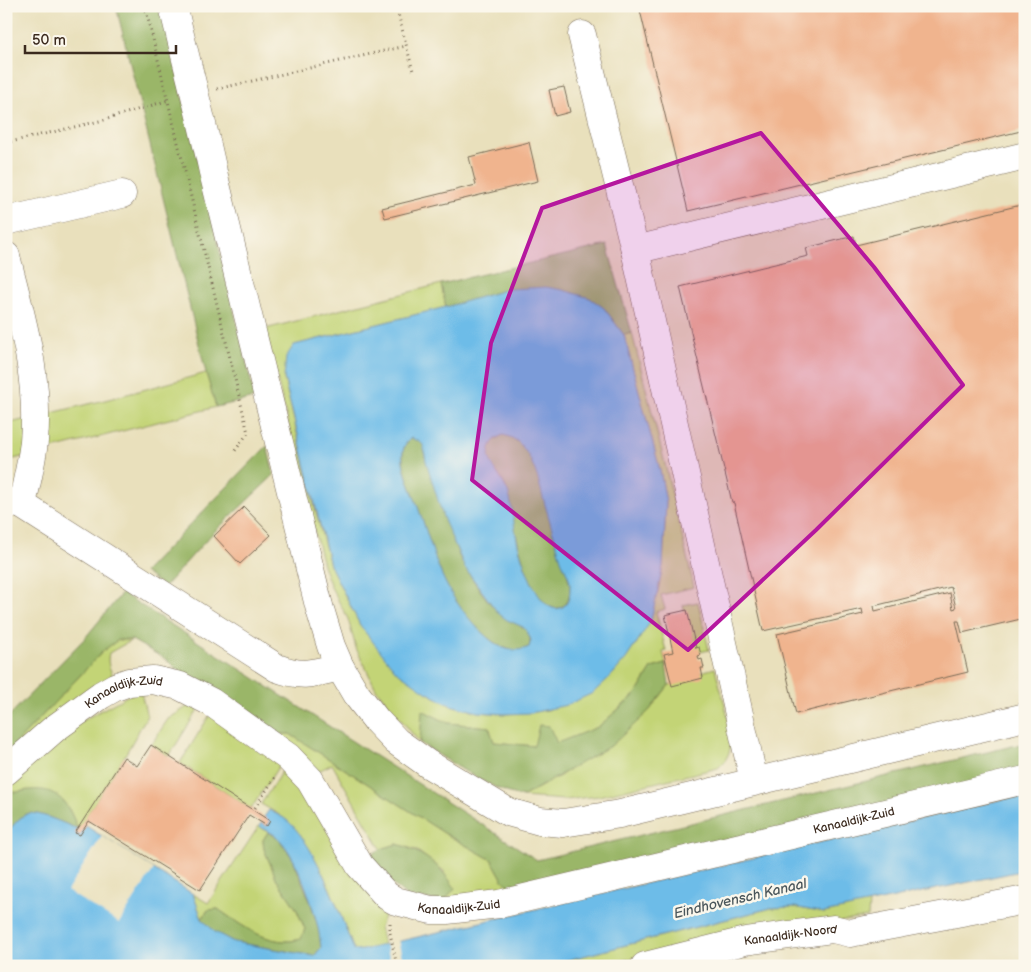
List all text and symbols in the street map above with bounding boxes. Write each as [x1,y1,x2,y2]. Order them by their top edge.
scale bar [25,22,176,54]
text: 50 m [32,31,66,50]
street label: Kanaaldijk-Zuid [82,673,164,712]
street label: Kanaaldijk-Zuid [812,804,896,838]
water label: Eindhovensch Kanaal [672,875,809,922]
street label: Kanaaldijk-Zuid [416,897,501,918]
street label: Kanaaldijk-Noord [743,922,839,949]

